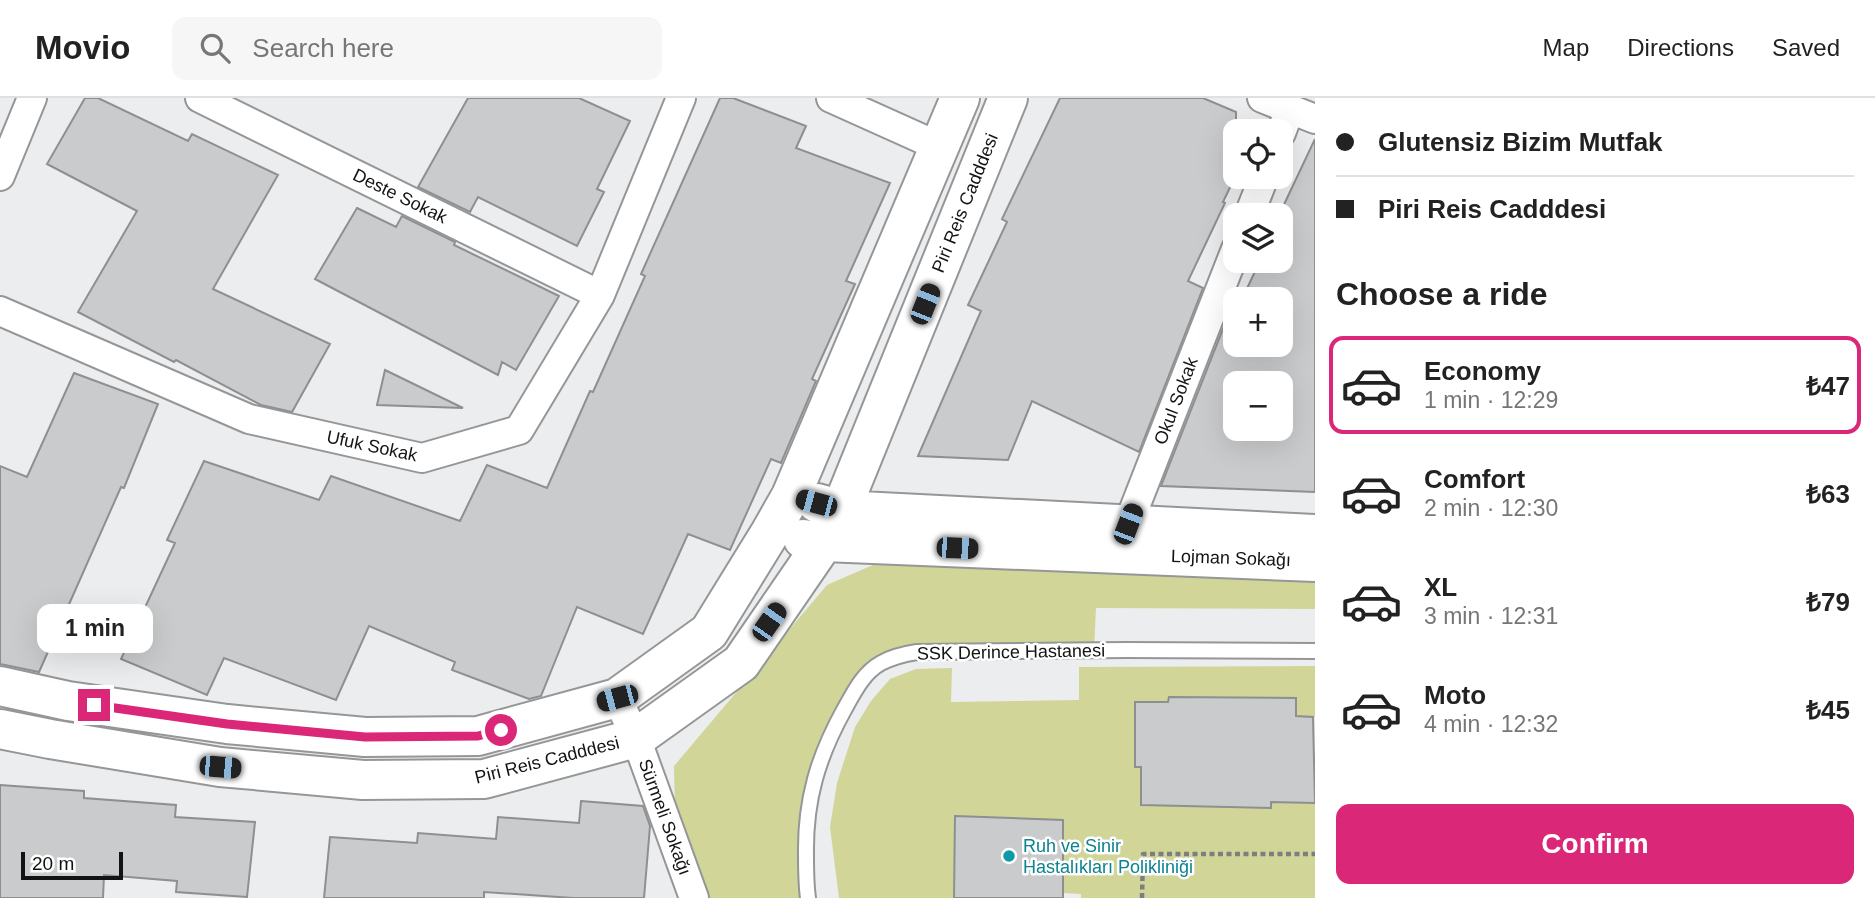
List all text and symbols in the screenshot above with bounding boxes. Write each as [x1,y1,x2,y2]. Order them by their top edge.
search box [172,17,662,80]
text: Movio [35,29,130,66]
icon: search [196,29,234,67]
text: Search here [252,33,394,63]
text: Map [1543,34,1589,61]
text: Directions [1627,34,1734,61]
text: Saved [1772,34,1840,61]
map controls [1223,119,1293,441]
button: locate [1223,119,1293,189]
text: Glutensiz Bizim Mutfak [1378,127,1663,157]
street label: Piri Reis Cadddesi [928,131,1002,275]
street label: Deste Sokak [350,165,451,228]
text: Piri Reis Cadddesi [1378,194,1606,224]
button: layers [1223,203,1293,273]
text: Choose a ride [1336,276,1548,312]
car [908,281,943,327]
button: + [1223,287,1293,357]
street label: Okul Sokak [1150,354,1202,448]
icon: car [1340,354,1403,417]
text: Economy [1424,356,1541,386]
button: − [1223,371,1293,441]
text: ₺47 [1806,371,1850,401]
text: 1 min · 12:29 [1424,387,1558,413]
street label: Ufuk Sokak [325,427,420,466]
icon: car [1340,462,1403,525]
text: Comfort [1424,464,1525,494]
text: ₺63 [1806,479,1850,509]
car [793,487,840,519]
text: 2 min · 12:30 [1424,495,1558,521]
car [1111,501,1146,547]
car [936,537,979,559]
street label: Lojman Sokağı [1171,546,1291,570]
icon: car [1340,570,1403,633]
text: XL [1424,572,1457,602]
text: ₺79 [1806,587,1850,617]
car [749,599,790,645]
callout: 1 min [36,603,152,652]
text: 3 min · 12:31 [1424,603,1558,629]
text: 1 min [65,615,125,641]
street label: SSK Derince Hastanesi [917,640,1105,664]
icon: car [1340,678,1403,741]
text: Moto [1424,680,1486,710]
car [594,682,641,714]
route end [78,689,110,721]
text: ₺45 [1806,695,1850,725]
text: 4 min · 12:32 [1424,711,1558,737]
route start [485,714,517,746]
street label: Piri Reis Cadddesi [473,732,621,788]
car [199,755,242,779]
street label: Sürmeli Sokağı [635,756,695,878]
button: Confirm [1336,804,1854,884]
place label: Ruh ve Sinir Hastalıkları Polikliniği [1023,836,1193,877]
marker: Ruh ve Sinir Hastalıkları Polikliniği [1001,848,1017,864]
scale bar [21,849,122,881]
text: 20 m [32,853,74,874]

